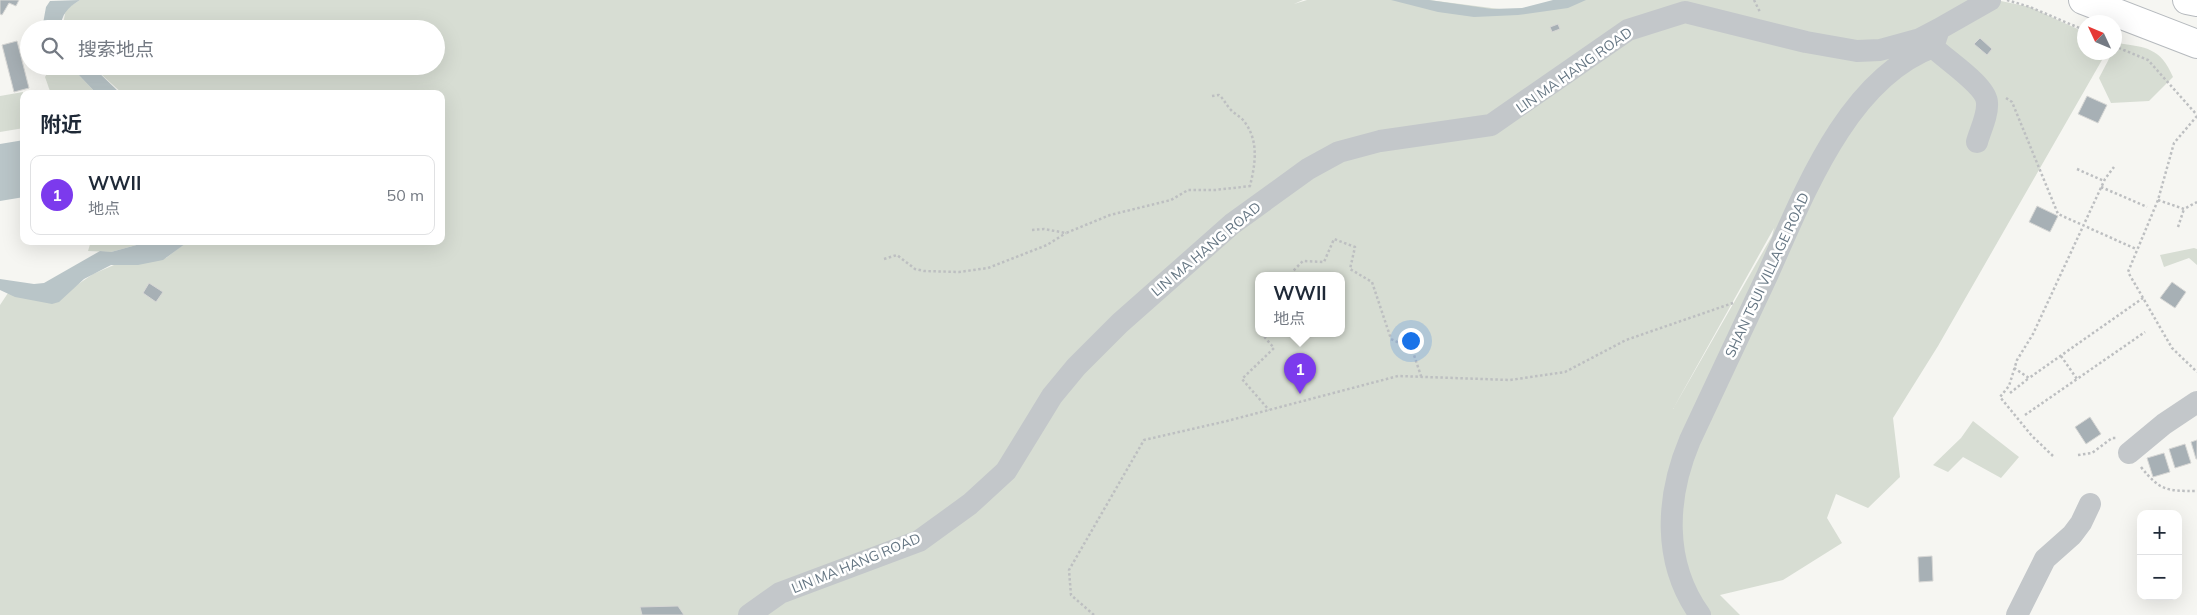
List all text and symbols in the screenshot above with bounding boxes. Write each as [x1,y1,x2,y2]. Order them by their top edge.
north arrow [2077,15,2122,60]
search box [20,20,445,75]
street label: LIN MA HANG ROAD [1512,23,1636,117]
icon: search [38,34,66,62]
text: 搜索地点 [78,37,154,61]
text: 附近 [40,111,82,137]
text: WWII [88,171,141,195]
text: 1 [52,185,62,205]
text: 50 m [387,185,424,205]
street label: SHAN TSUI VILLAGE ROAD [1721,190,1813,360]
text: 地点 [88,198,120,218]
street label: LIN MA HANG ROAD [1147,198,1265,300]
popup [1255,272,1345,337]
text: WWII [1273,281,1327,305]
text: 地点 [1273,308,1305,328]
your location [1398,328,1424,354]
pin: 1 [1284,353,1316,394]
map controls [2137,510,2182,600]
button: + [2137,510,2182,555]
street label: LIN MA HANG ROAD [789,529,923,597]
button: − [2137,555,2182,600]

